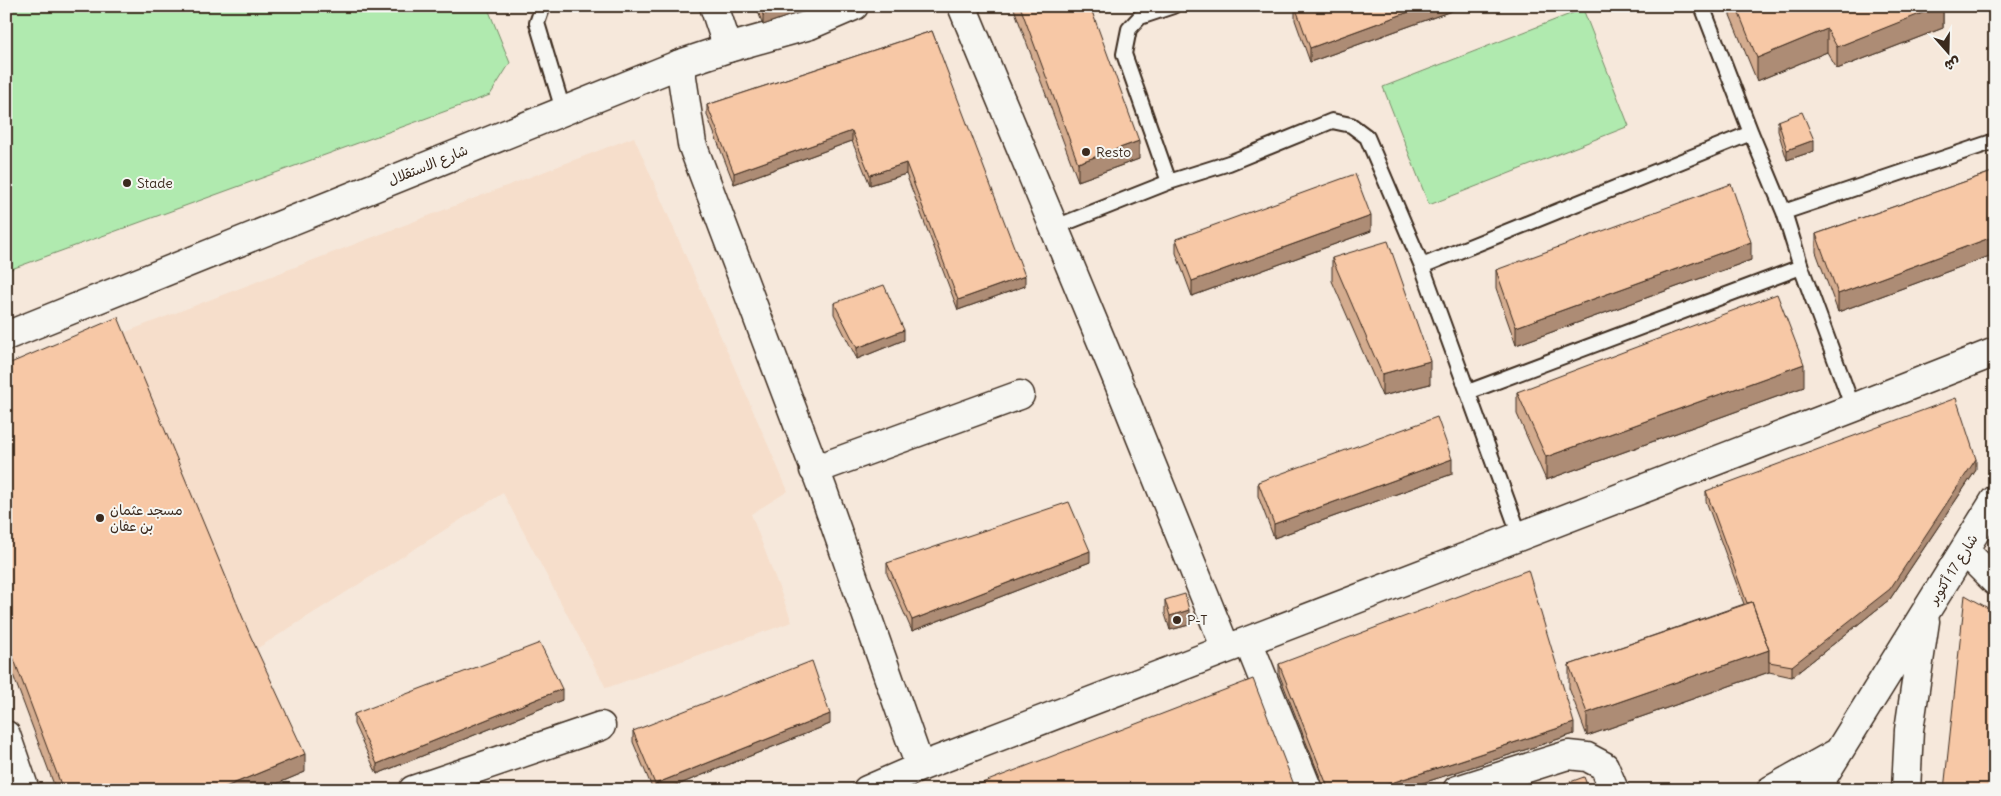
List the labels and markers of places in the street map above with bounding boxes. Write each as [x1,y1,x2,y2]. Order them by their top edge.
place label: Resto [1096,143,1131,161]
marker: Resto [1080,146,1092,158]
place label: Stade [137,174,173,192]
marker: Stade [121,177,133,189]
place label: مسجد عثمان بن عفان [110,501,183,535]
marker: مسجد عثمان بن عفان [94,512,106,524]
place label: P-T [1187,611,1208,629]
marker: P-T [1171,614,1183,626]

